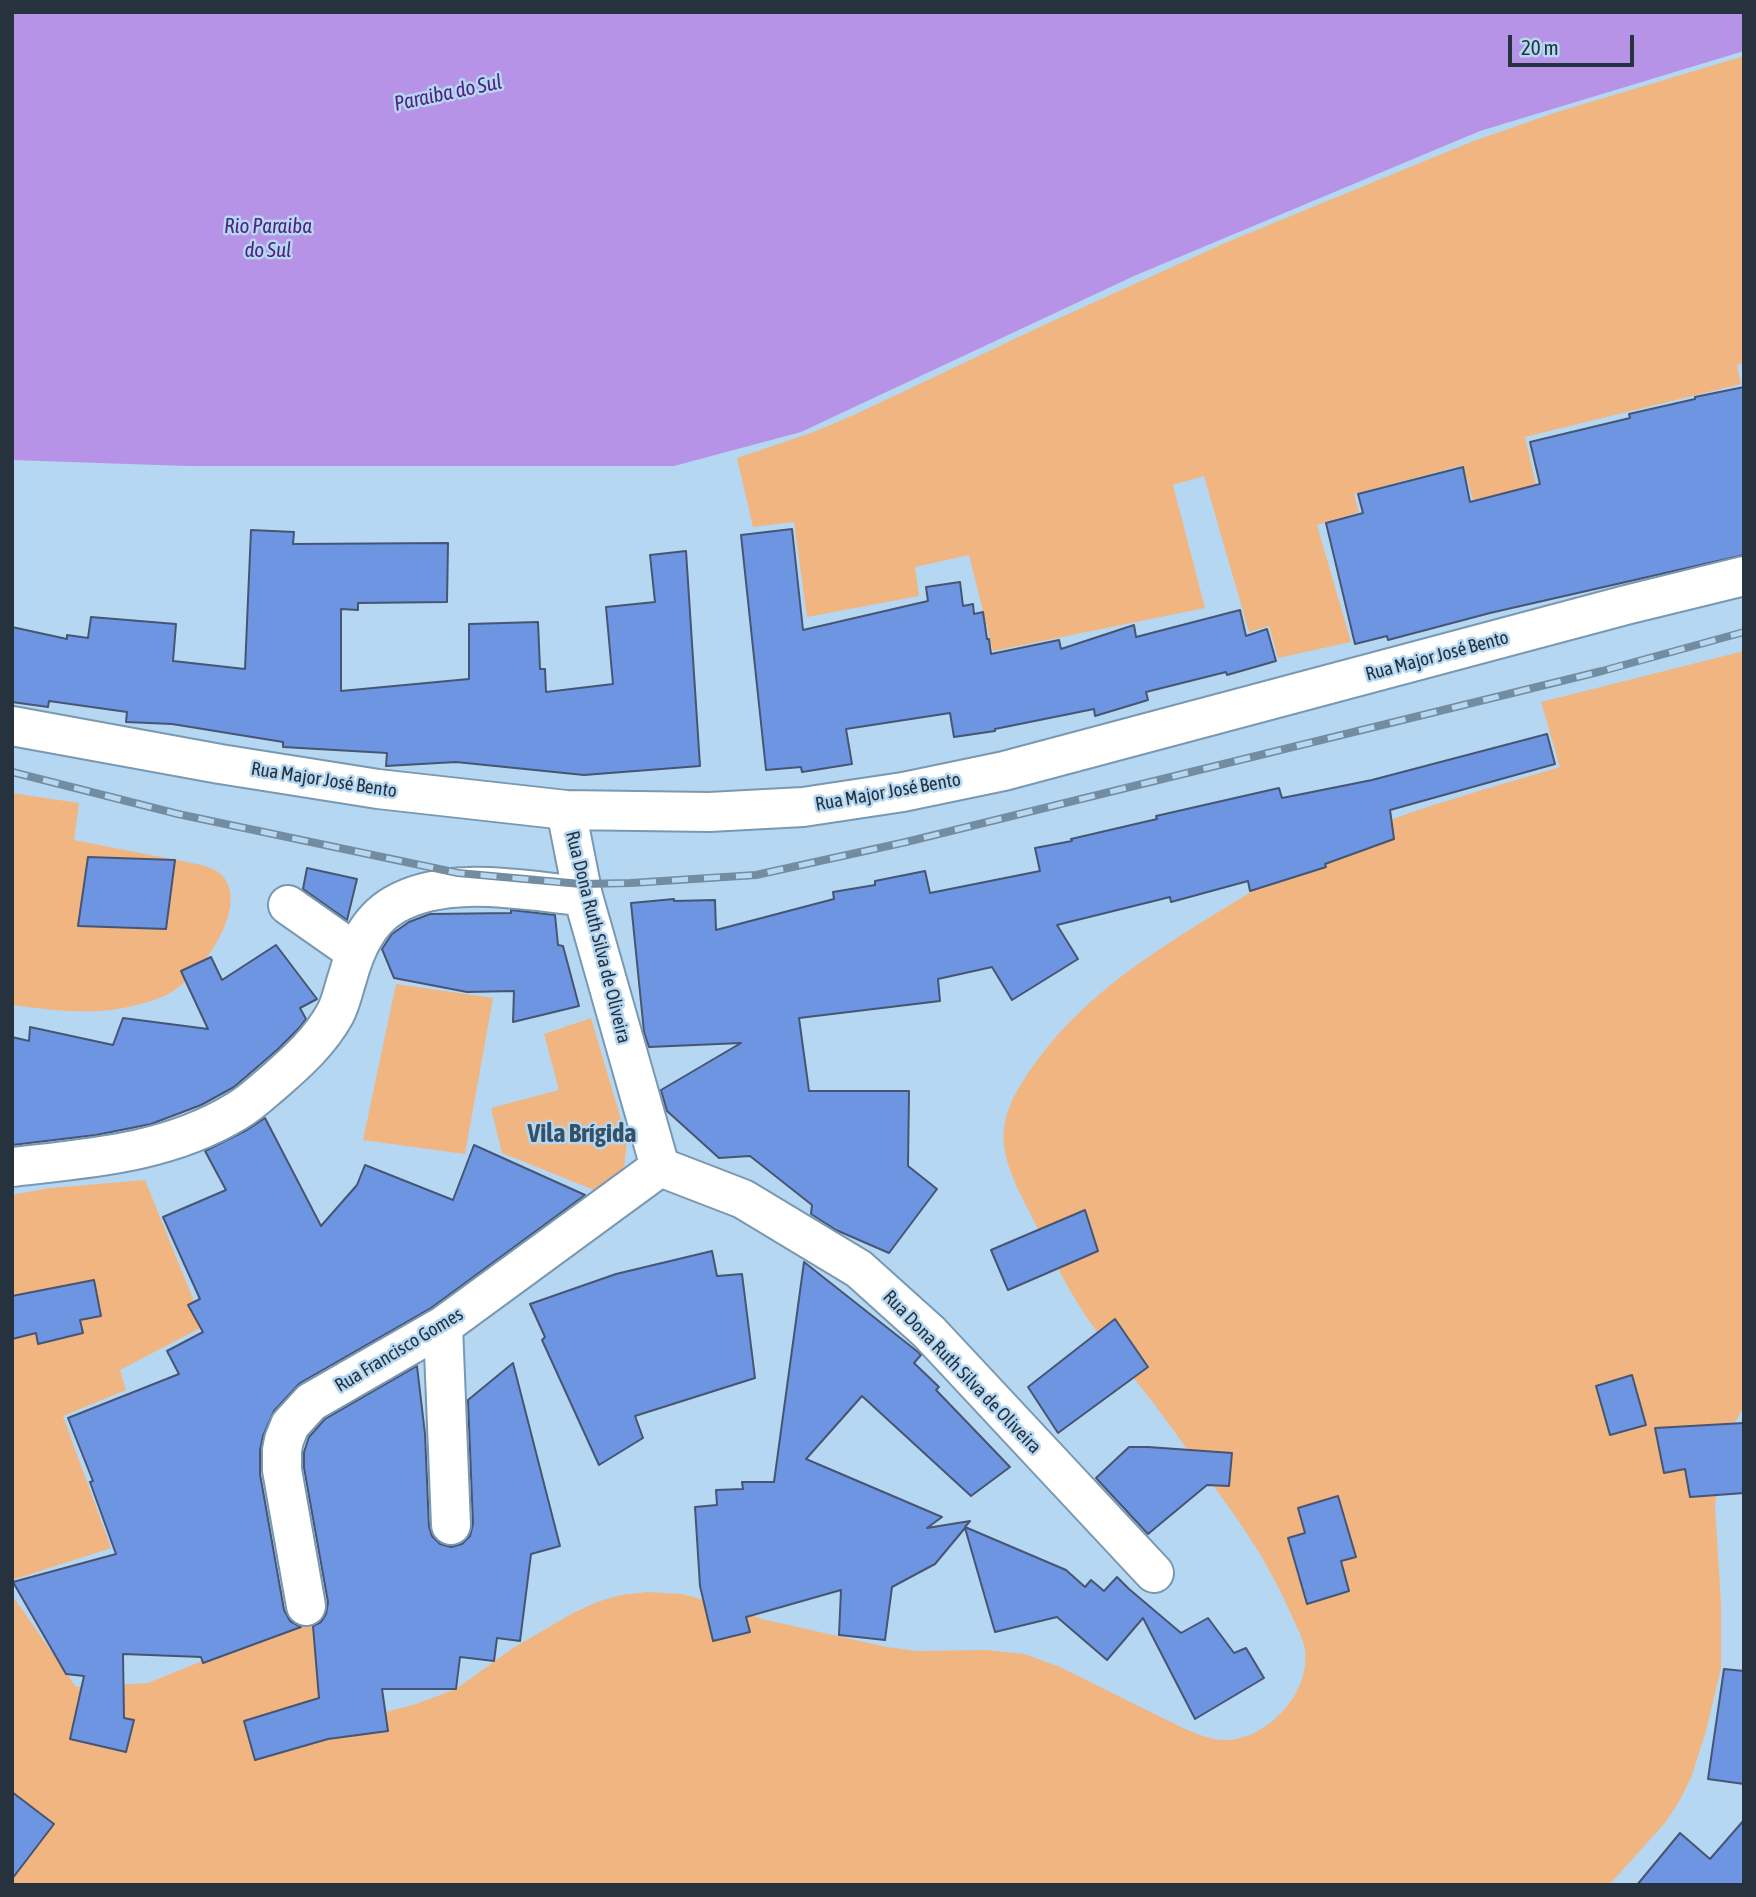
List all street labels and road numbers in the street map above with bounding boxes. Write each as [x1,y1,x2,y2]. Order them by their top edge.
street label: Rua Major José Bento [1363,626,1511,686]
street label: Rua Major José Bento [250,757,398,803]
street label: Rua Major José Bento [814,768,962,816]
street label: Rua Dona Ruth Silva de Oliveira [561,828,635,1046]
street label: Rua Dona Ruth Silva de Oliveira [878,1286,1046,1458]
street label: Rua Francisco Gomes [331,1303,467,1397]

